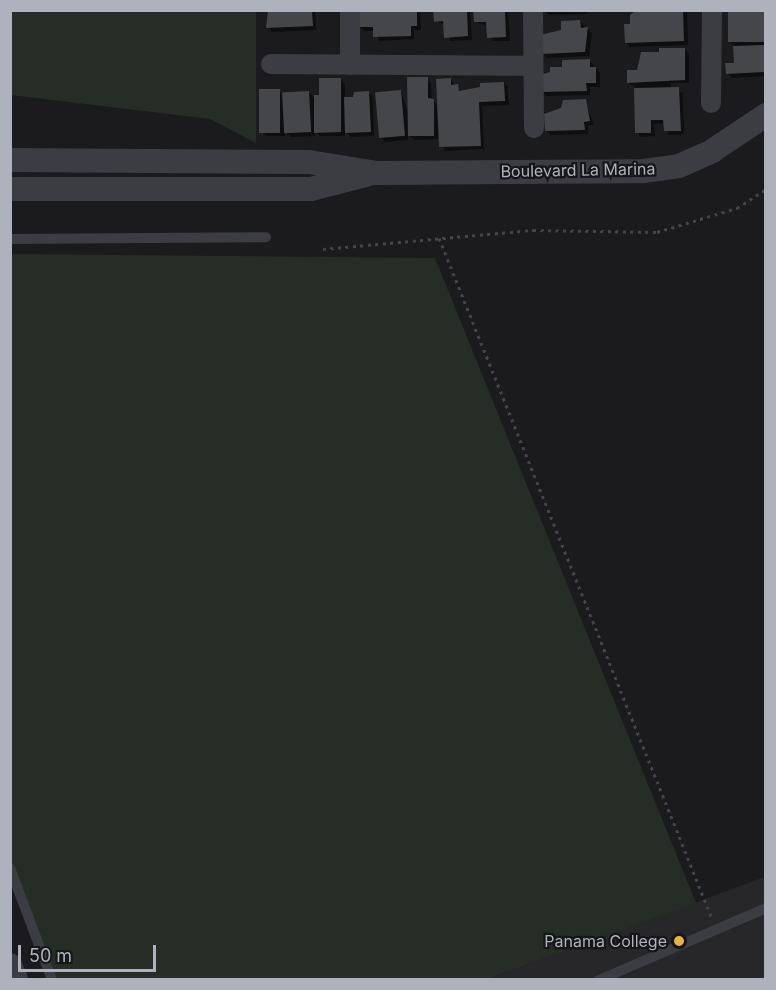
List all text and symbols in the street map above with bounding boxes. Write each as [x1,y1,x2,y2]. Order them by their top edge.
street label: Boulevard La Marina [500,159,656,181]
place label: Panama College [544,931,667,951]
scale bar [21,933,159,971]
marker: Panama College [672,934,686,948]
text: 50 m [29,945,72,966]

